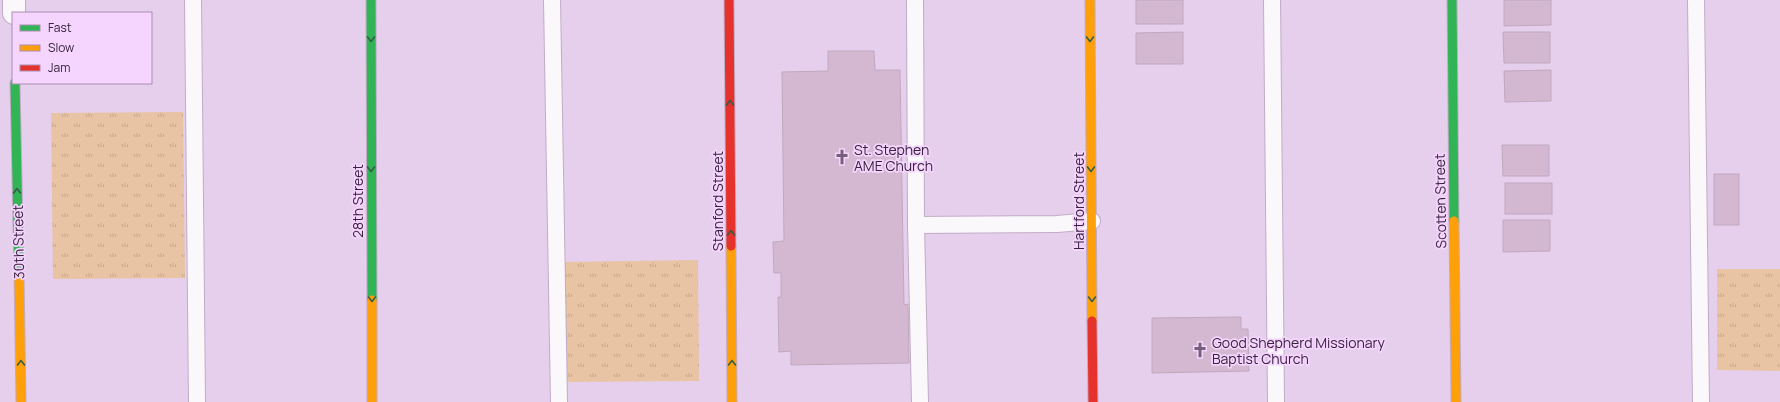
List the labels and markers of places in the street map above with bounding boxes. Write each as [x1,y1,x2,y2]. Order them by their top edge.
place label: St. Stephen AME Church [854,140,933,175]
church icon: St. Stephen AME Church [833,148,851,166]
place label: Good Shepherd Missionary Baptist Church [1212,333,1386,368]
church icon: Good Shepherd Missionary Baptist Church [1191,341,1209,359]

